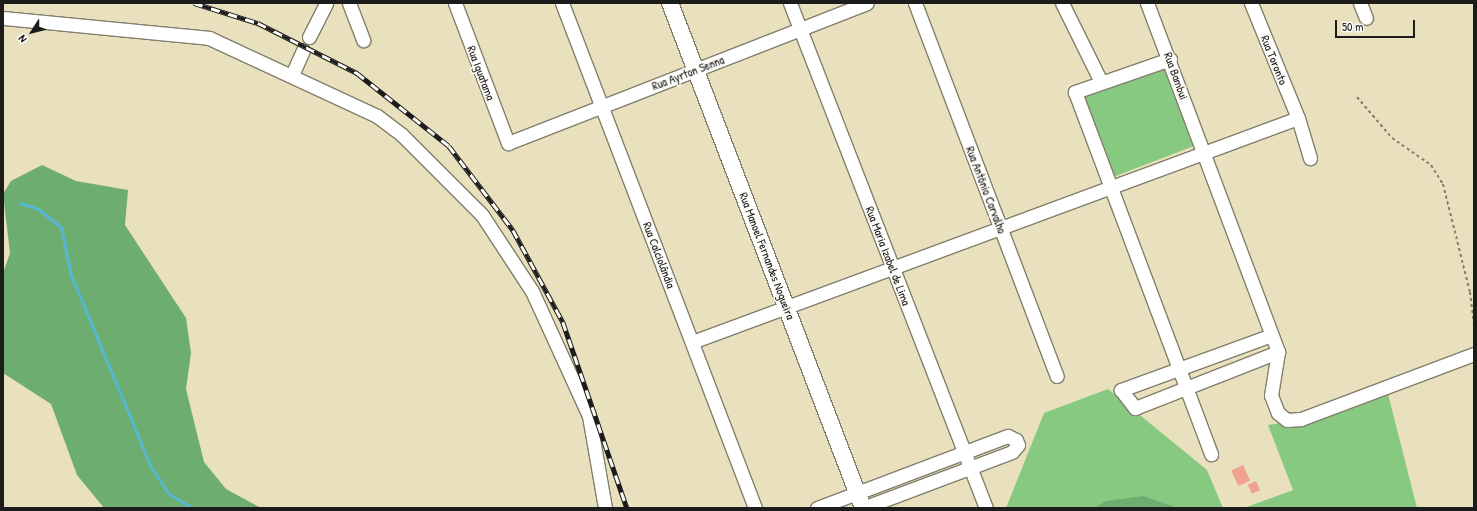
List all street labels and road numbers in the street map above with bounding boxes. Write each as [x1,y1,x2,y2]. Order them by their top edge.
street label: Rua Toronto [1258,33,1290,87]
street label: Rua Iguatama [464,44,498,102]
street label: Rua Bambui [1161,50,1191,102]
street label: Rua Ayrton Senna [650,53,726,93]
street label: Rua Antônio Carvalho [963,144,1009,236]
street label: Rua Manoel Fernandes Nogueira [736,190,798,322]
street label: Rua Maria Izabel de Lima [862,204,914,308]
street label: Rua Calciolândia [640,220,678,290]

